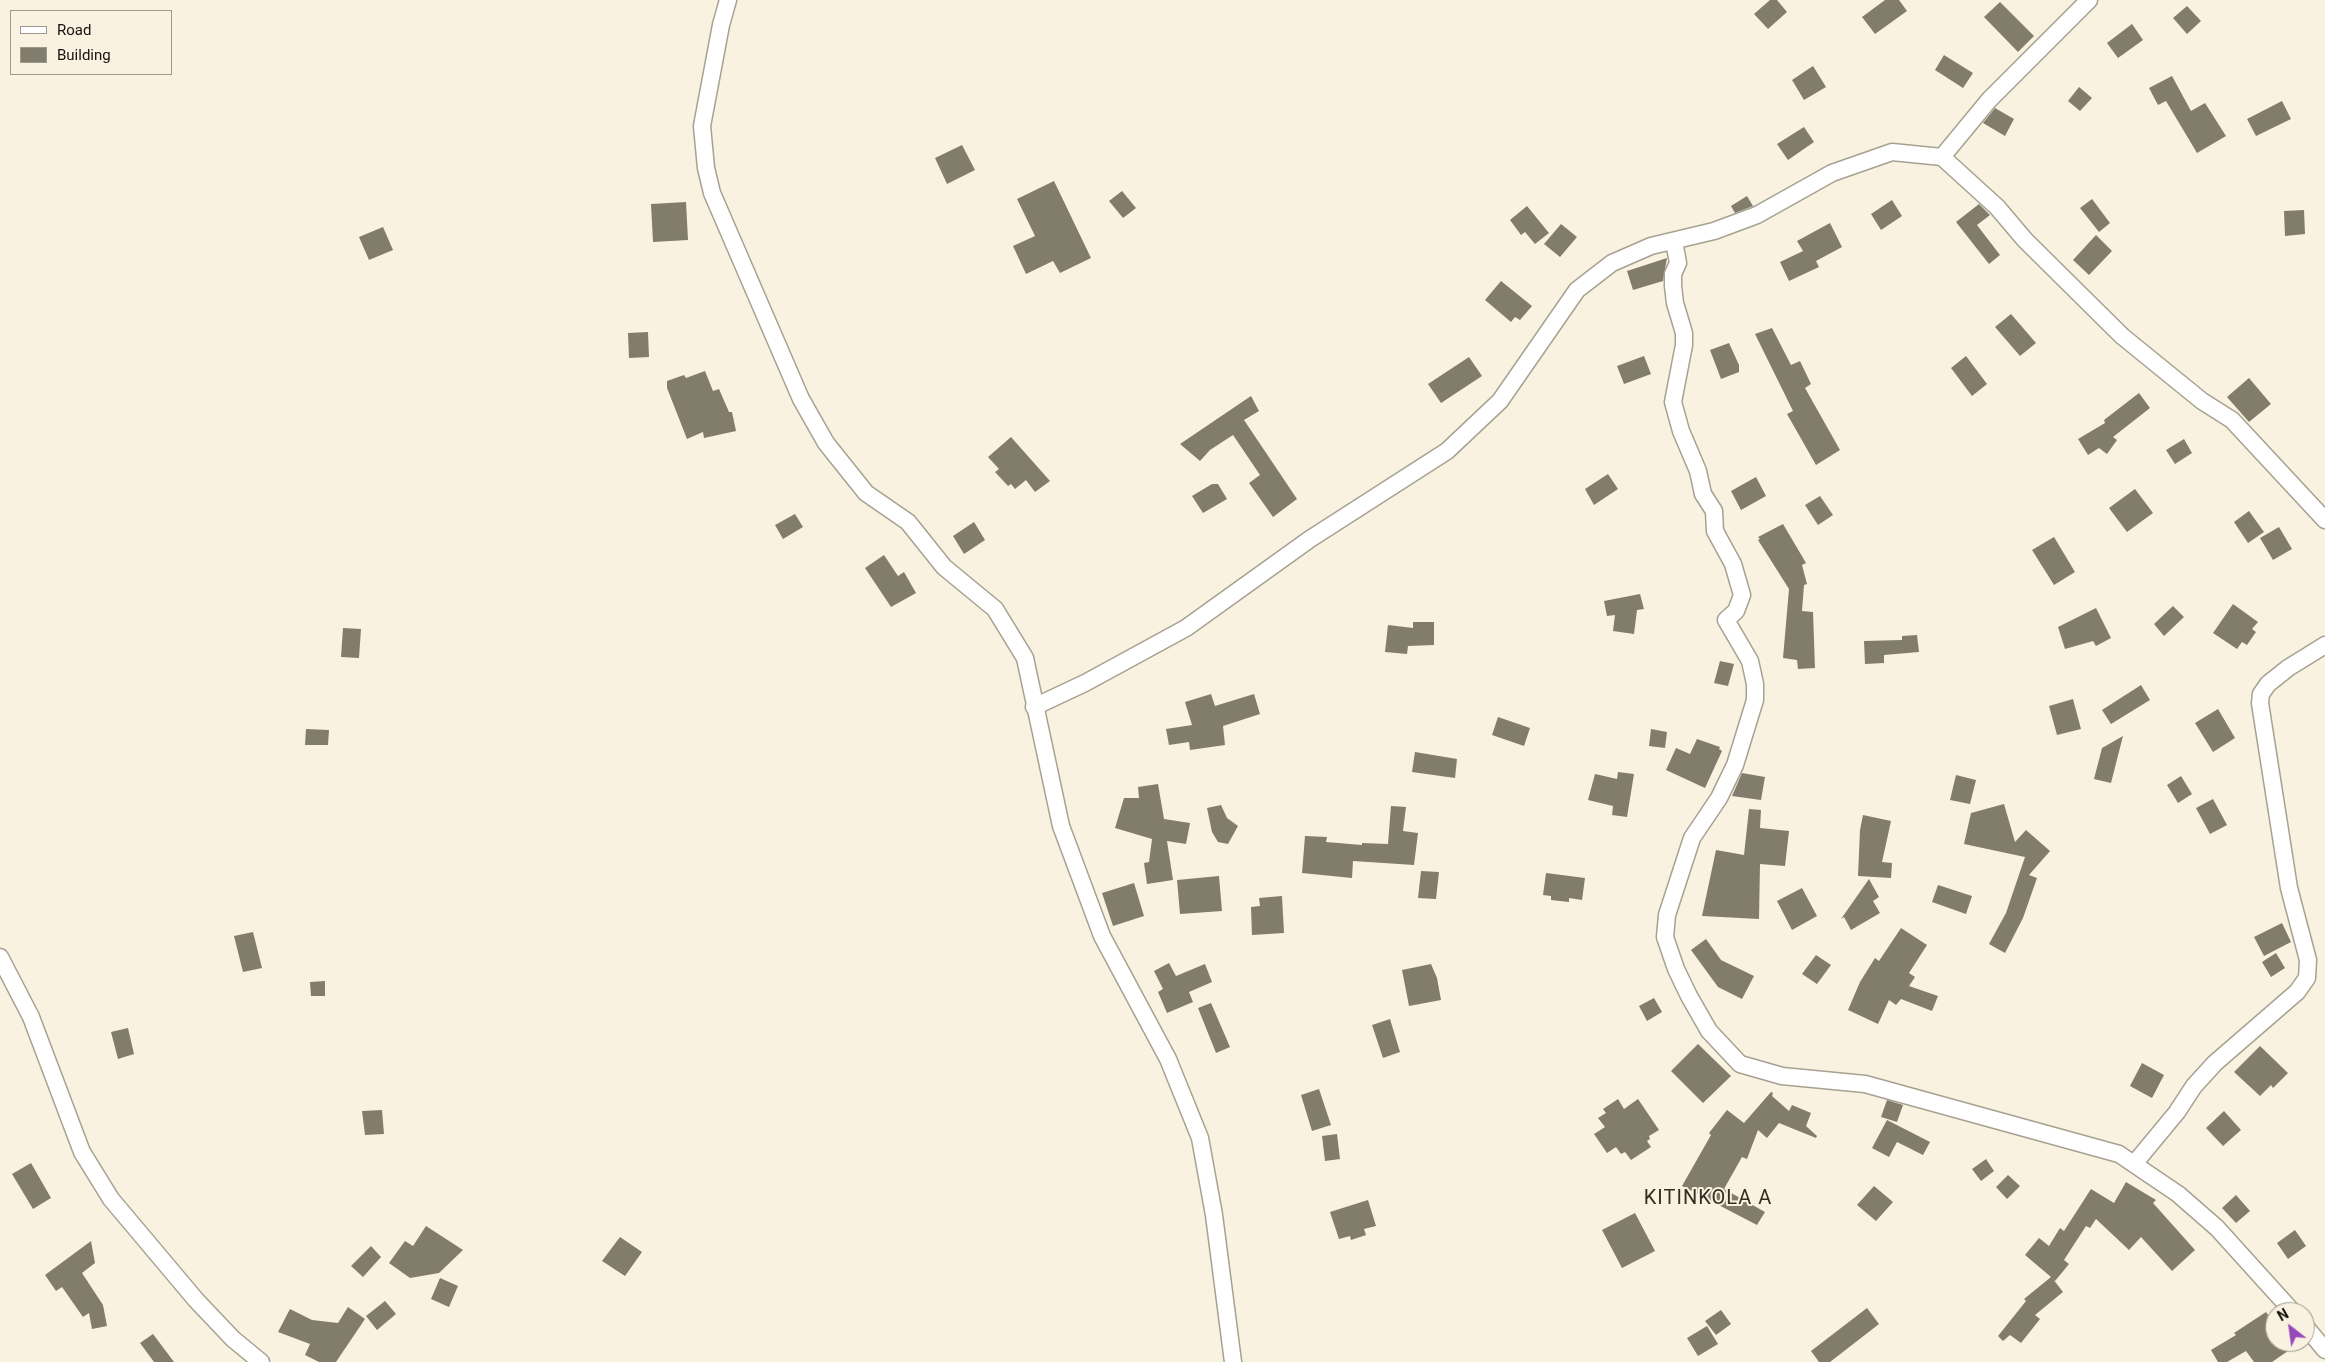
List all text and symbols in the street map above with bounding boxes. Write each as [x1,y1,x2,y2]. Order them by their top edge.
legend [10,10,172,75]
text: Road [57,21,91,39]
text: Building [57,46,111,64]
district label: KITINKOLA A [1642,1187,1774,1211]
north arrow [2265,1302,2315,1352]
text: N [2275,1305,2291,1324]

